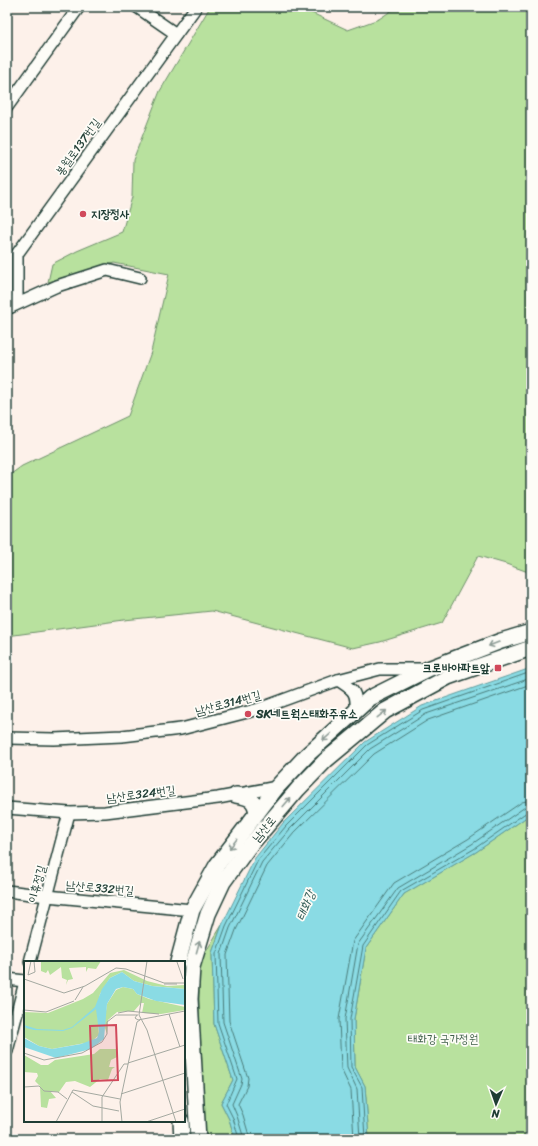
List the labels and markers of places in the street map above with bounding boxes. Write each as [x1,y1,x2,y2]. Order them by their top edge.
place label: 지장정사 [91,203,130,225]
marker: 지장정사 [78,209,88,219]
place label: 크로바아파트앞 [422,657,490,679]
marker: 크로바아파트앞 [493,663,503,673]
place label: SK네트웍스태화주유소 [255,703,358,725]
marker: SK네트웍스태화주유소 [243,709,253,719]

